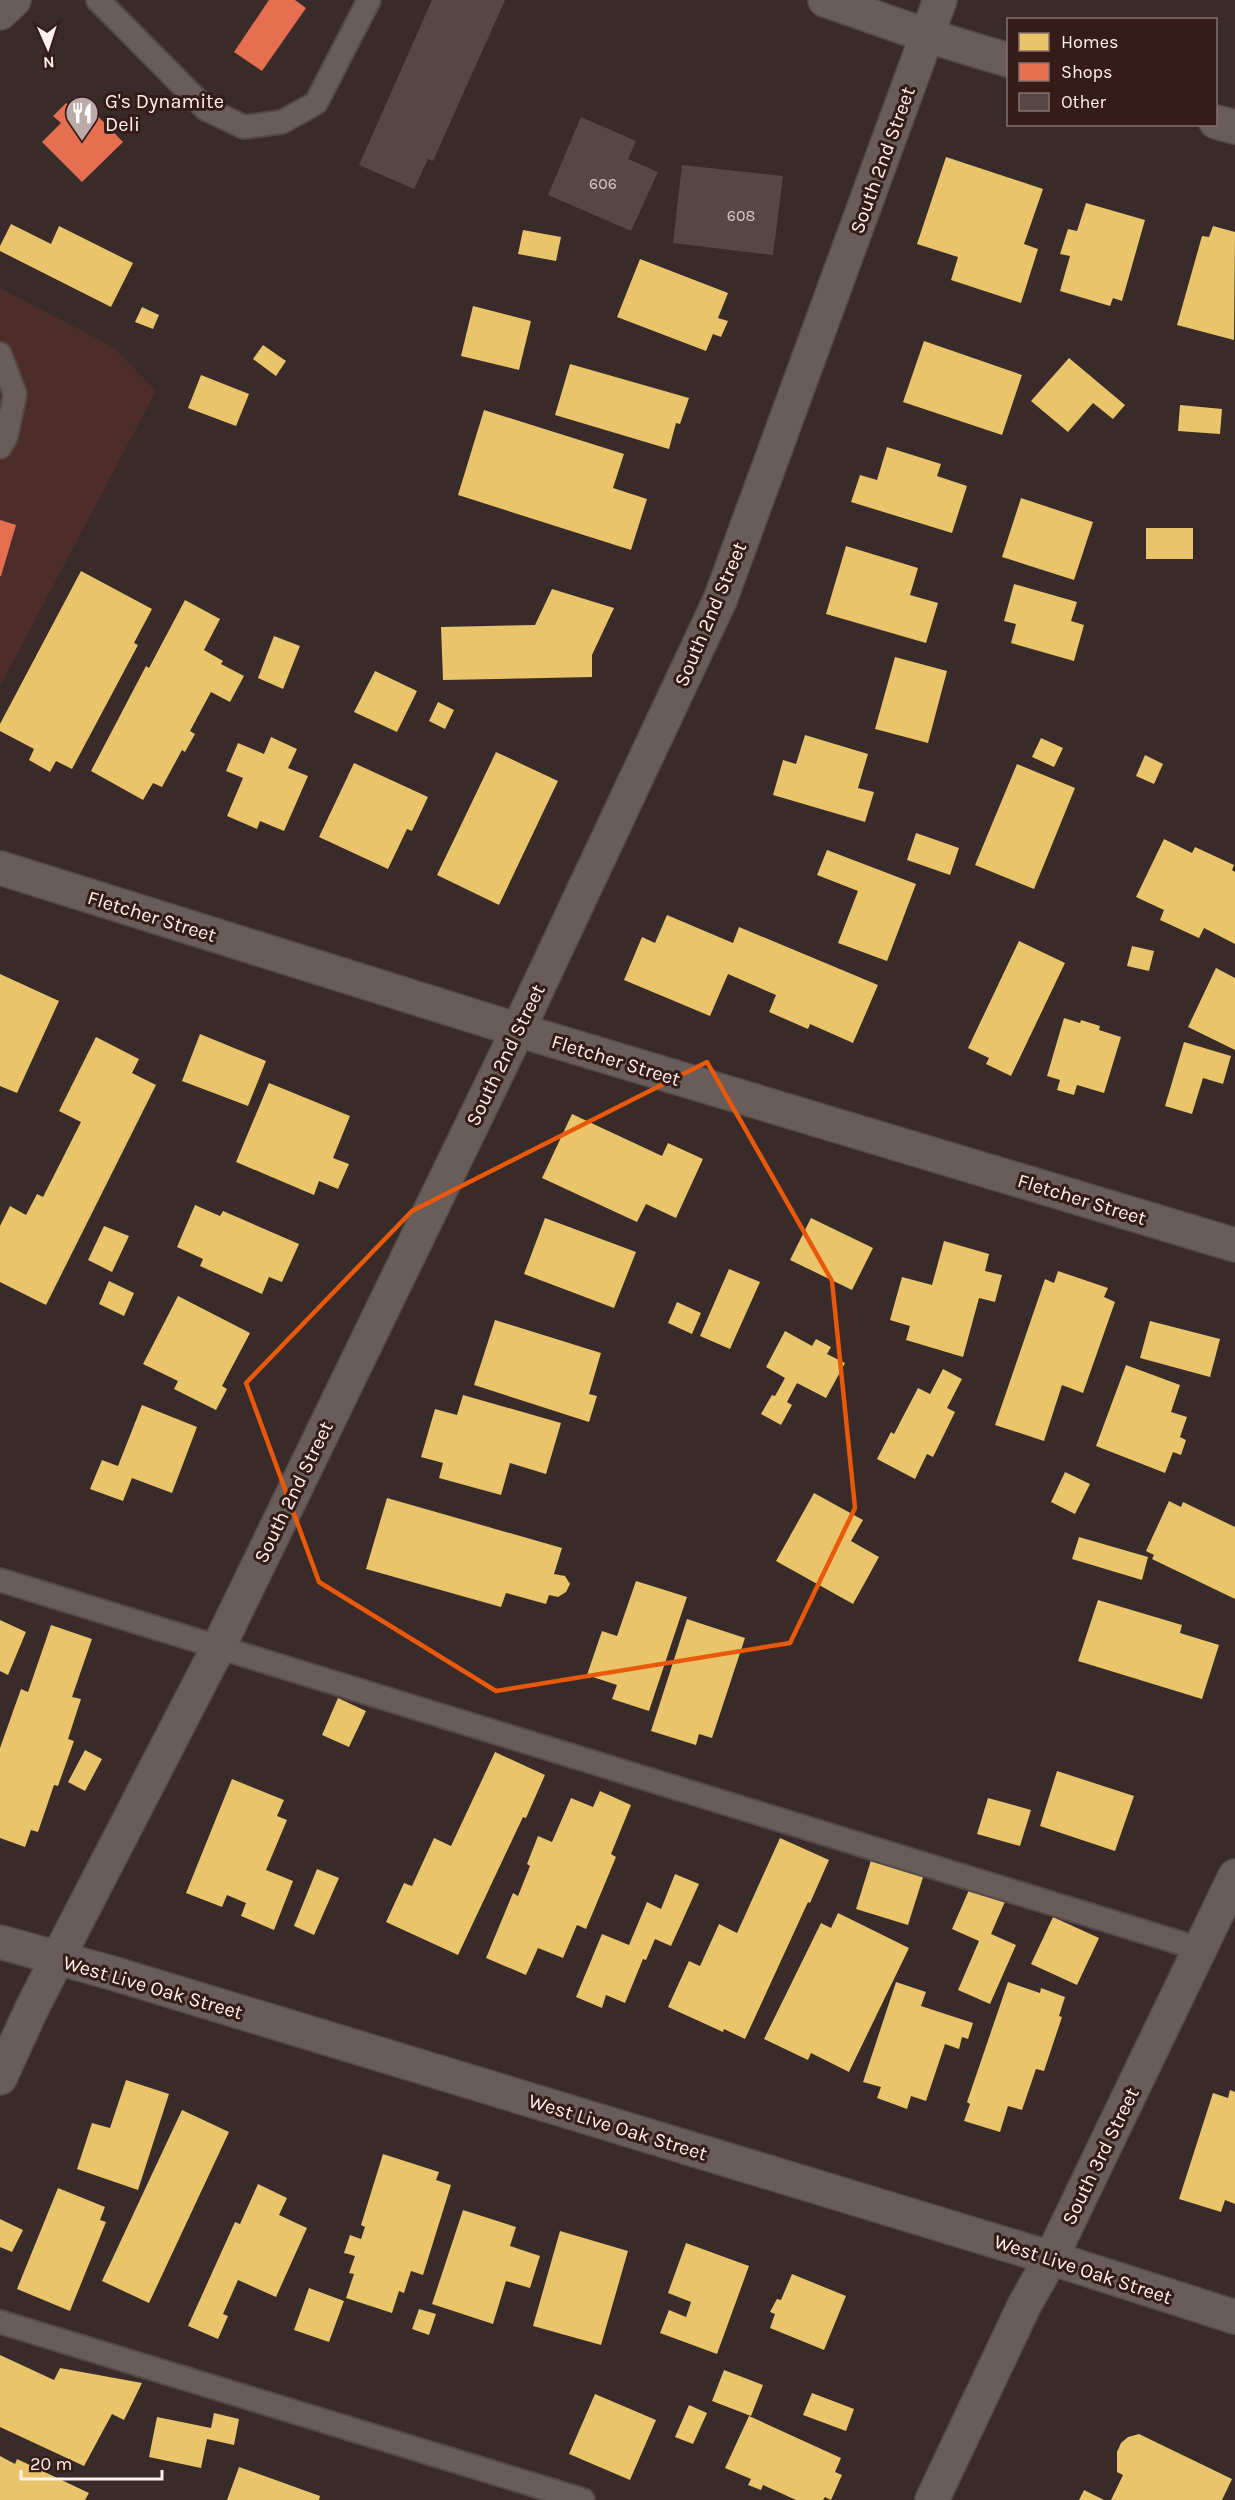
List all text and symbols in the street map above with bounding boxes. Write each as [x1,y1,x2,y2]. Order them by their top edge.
north arrow [18,18,78,78]
legend [1007,18,1217,126]
text: Homes [1061,31,1118,53]
text: N [43,53,55,72]
text: Shops [1061,61,1113,83]
street label: South 2nd Street [845,83,920,237]
place label: G's Dynamite Deli [105,90,224,136]
text: Other [1061,91,1106,113]
restaurant icon: G's Dynamite Deli [64,95,100,142]
house number: 606 [589,174,617,193]
house number: 608 [727,206,755,225]
street label: South 2nd Street [670,538,751,690]
street label: Fletcher Street [85,886,219,947]
street label: South 2nd Street [461,980,550,1130]
street label: Fletcher Street [549,1030,683,1091]
street label: Fletcher Street [1015,1169,1149,1230]
street label: South 2nd Street [249,1417,338,1567]
street label: West Live Oak Street [61,1951,246,2024]
street label: South 3rd Street [1057,2083,1144,2229]
street label: West Live Oak Street [526,2089,710,2166]
street label: West Live Oak Street [991,2230,1175,2309]
scale bar [21,2443,162,2481]
text: 20 m [30,2453,72,2475]

